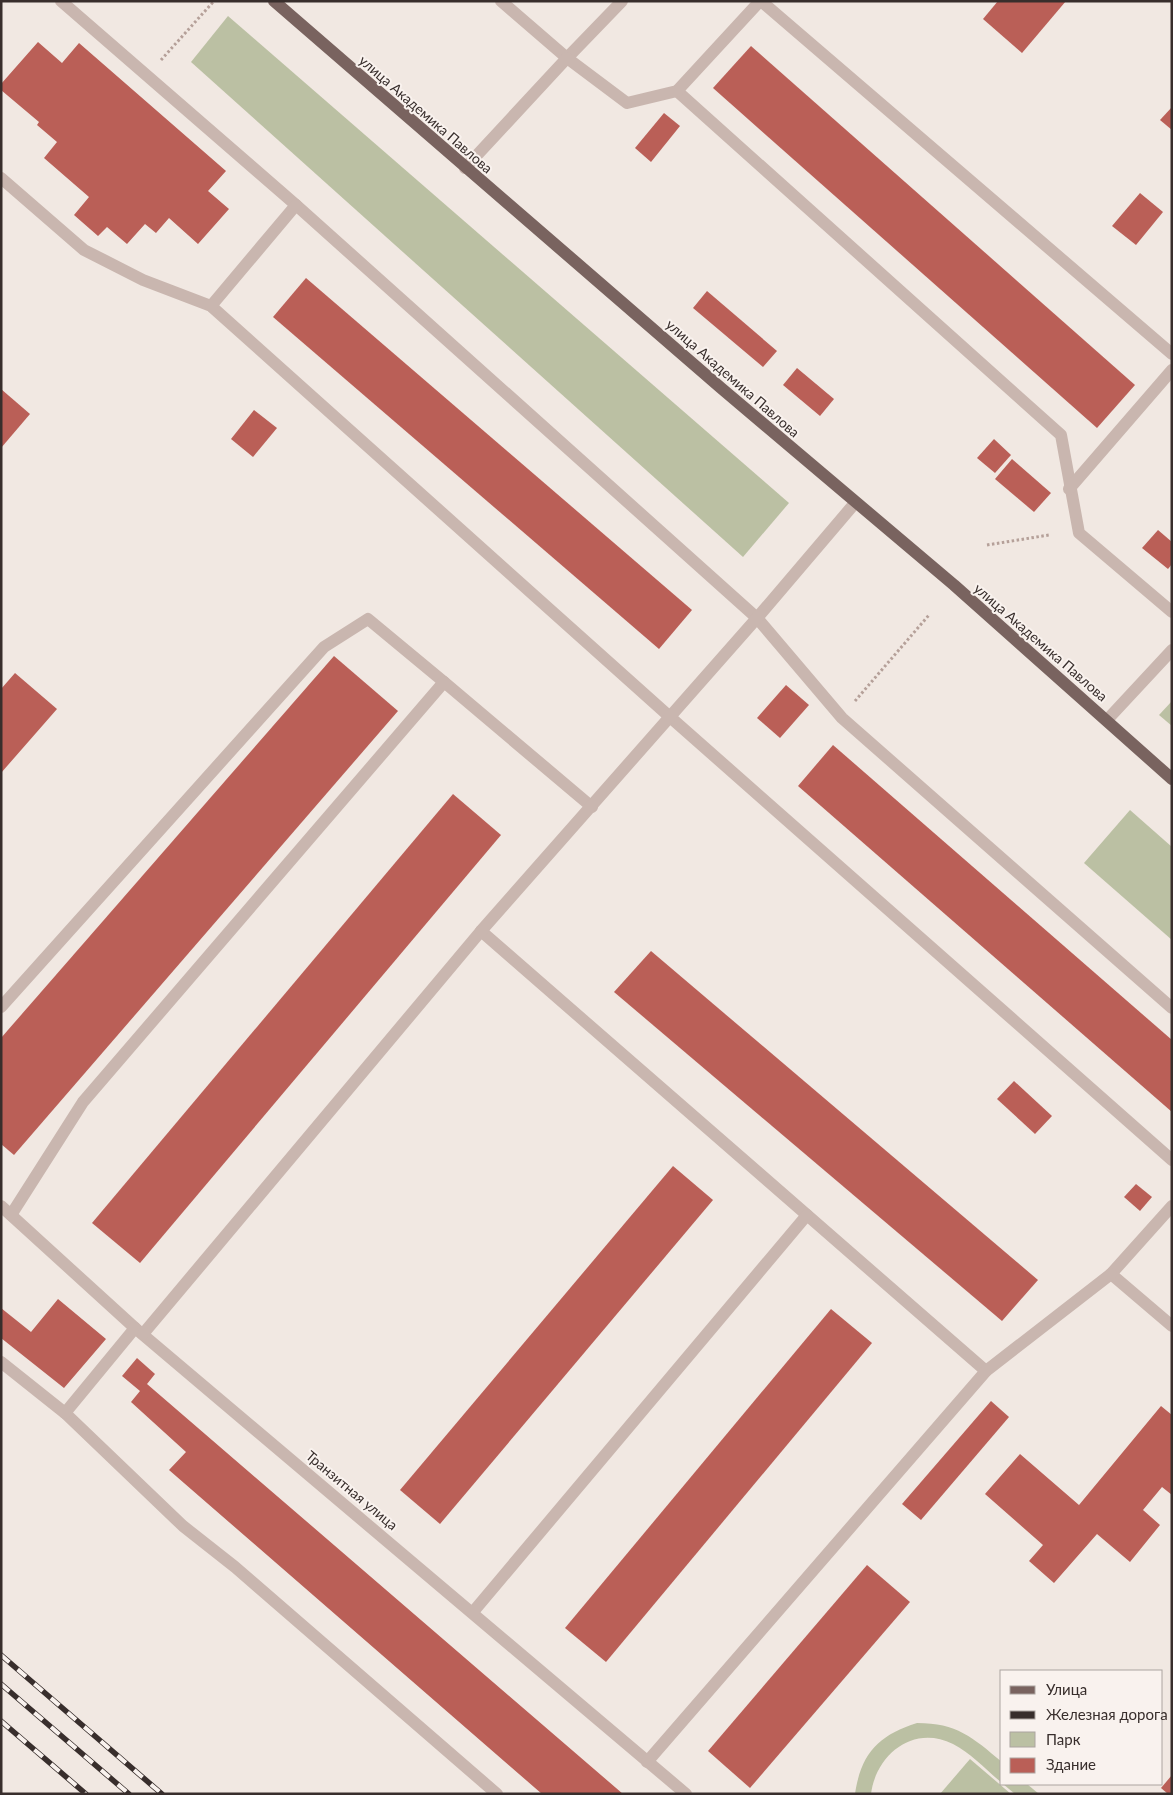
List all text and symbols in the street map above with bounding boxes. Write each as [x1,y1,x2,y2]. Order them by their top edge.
street label: улица Академика Павлова [356,51,496,177]
street label: улица Академика Павлова [663,315,803,441]
street label: улица Академика Павлова [971,579,1111,705]
street label: Транзитная улица [303,1447,401,1533]
legend [1000,1670,1163,1785]
text: Улица [1046,1680,1087,1698]
text: Железная дорога [1046,1705,1168,1723]
text: Парк [1046,1730,1081,1748]
text: Здание [1046,1755,1096,1773]

